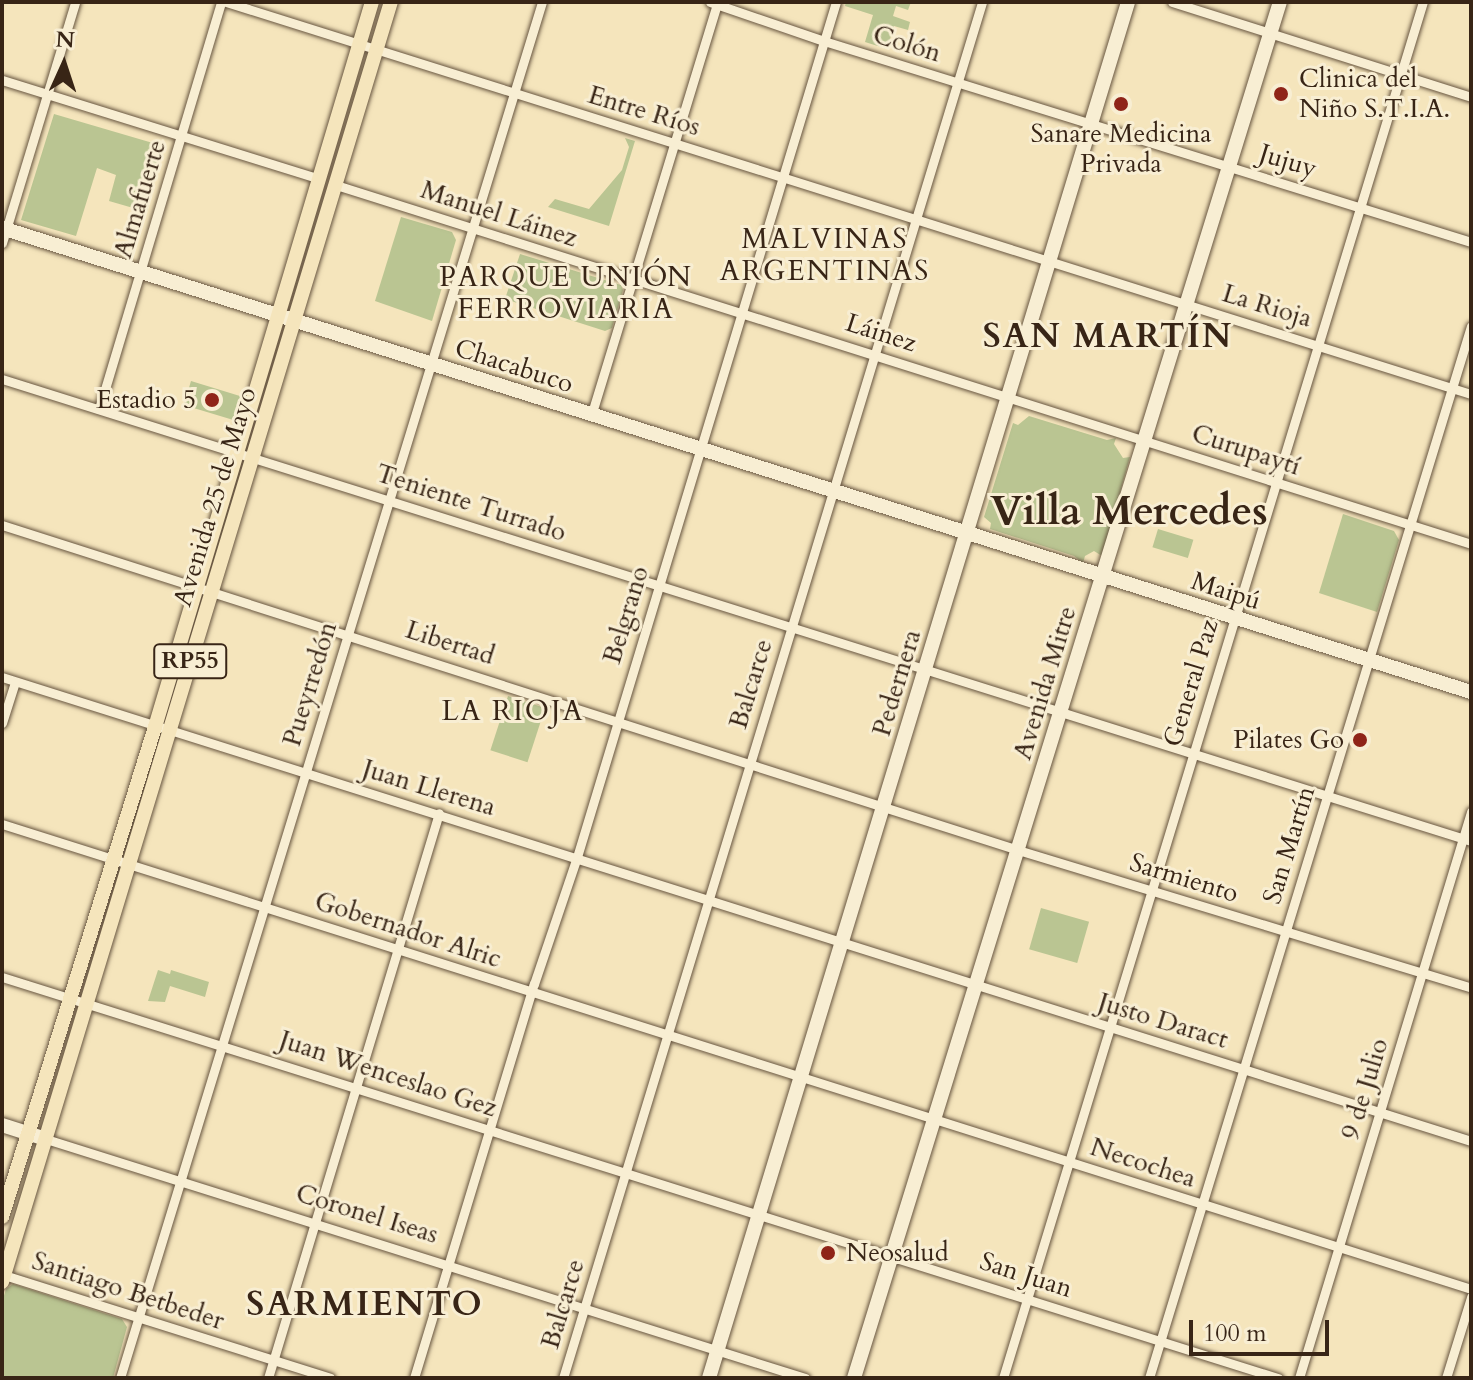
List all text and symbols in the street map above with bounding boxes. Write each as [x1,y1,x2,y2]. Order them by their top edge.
street label: Colón [869,19,945,69]
north arrow [24,24,104,104]
text: N [55,25,76,56]
place label: Clinica del Niño S.T.I.A. [1299,63,1450,124]
street label: Entre Ríos [584,79,704,143]
marker: Clinica del Niño S.T.I.A. [1270,83,1292,105]
marker: Sanare Medicina Privada [1110,93,1132,115]
place label: Sanare Medicina Privada [1030,118,1212,180]
street label: Almafuerte [107,136,173,262]
street label: Jujuy [1256,138,1320,184]
street label: Manuel Láinez [417,174,581,254]
district label: MALVINAS ARGENTINAS [720,222,930,288]
district label: PARQUE UNIÓN FERROVIARIA [439,260,693,326]
street label: La Rioja [1219,278,1315,334]
street label: Láinez [842,307,920,359]
district label: SAN MARTÍN [983,317,1233,357]
street label: Chacabuco [451,332,577,400]
place label: Estadio 5 [96,384,196,416]
street label: Avenida 25 de Mayo [167,384,263,610]
marker: Estadio 5 [203,391,221,409]
street label: Curupaytí [1188,418,1304,482]
street label: Teniente Turrado [372,458,570,548]
district label: Villa Mercedes [990,486,1268,536]
street label: Belgrano [596,563,656,667]
street label: Maipú [1187,565,1265,617]
street label: Avenida Mitre [1007,602,1083,764]
street label: Libertad [402,614,498,672]
street label: General Paz [1157,616,1225,750]
street label: Pueyrredón [276,618,344,750]
street label: Pedernera [866,626,928,740]
street label: Balcarce [723,636,779,732]
road number: RP55 [152,641,228,681]
district label: LA RIOJA [442,694,584,728]
place label: Pilates Go [1233,724,1344,756]
marker: Pilates Go [1351,731,1369,749]
street label: Juan Llerena [359,753,499,823]
street label: San Martín [1256,782,1322,908]
street label: Sarmiento [1126,847,1242,909]
street label: Gobernador Alric [311,885,505,975]
street label: Justo Daract [1094,986,1232,1056]
street label: Juan Wenceslao Gez [275,1024,501,1124]
street label: 9 de Julio [1335,1035,1395,1143]
street label: Necochea [1086,1131,1200,1195]
street label: Coronel Iseas [292,1178,442,1250]
place label: Neosalud [846,1237,949,1269]
marker: Neosalud [817,1242,839,1264]
street label: Santiago Betbeder [28,1245,228,1337]
street label: San Juan [976,1245,1076,1305]
street label: Balcarce [535,1256,591,1352]
district label: SARMIENTO [246,1285,484,1325]
scale bar [1193,1304,1333,1354]
text: 100 m [1203,1317,1267,1350]

